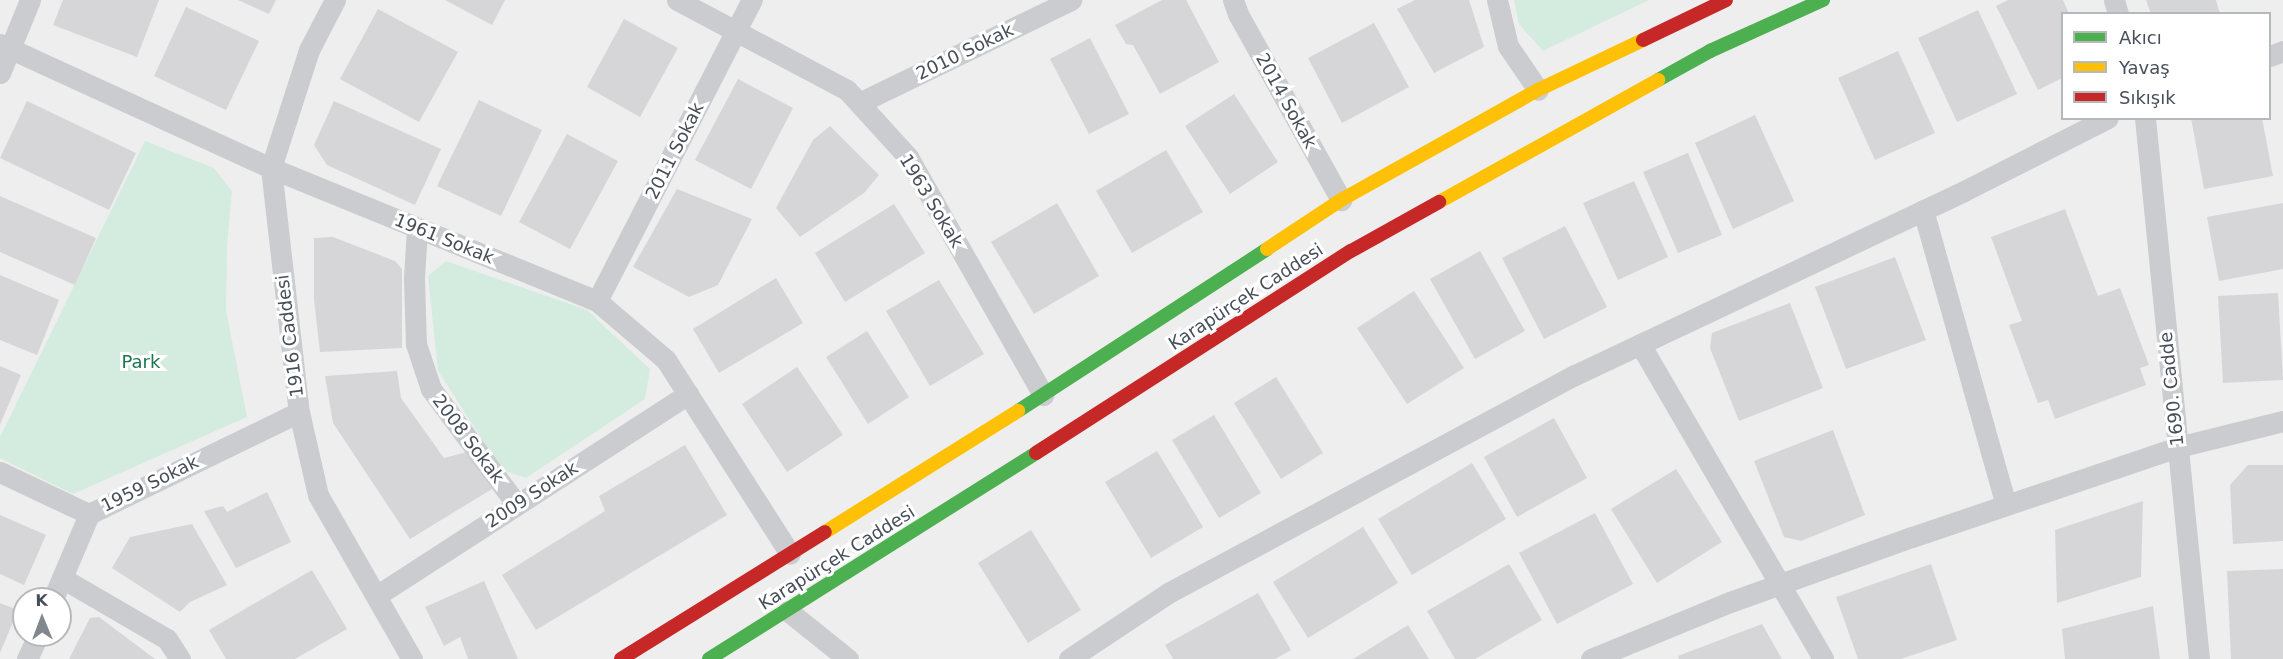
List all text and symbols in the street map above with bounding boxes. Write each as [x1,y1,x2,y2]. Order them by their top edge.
legend [2061,12,2271,120]
street label: 2010 Sokak [913,19,1017,85]
text: Akıcı [2119,27,2162,48]
street label: 2014 Sokak [1251,50,1321,152]
text: Yavaş [2119,57,2170,78]
text: Sıkışık [2119,87,2176,108]
street label: 2011 Sokak [641,99,709,203]
street label: 1963 Sokak [895,150,967,252]
street label: 1961 Sokak [391,209,497,269]
street label: Karapürçek Caddesi [1165,239,1327,355]
street label: 1916 Caddesi [272,273,308,399]
street label: 1690. Cadde [2155,331,2189,447]
park label: Park [122,351,160,373]
street label: 2008 Sokak [428,390,508,488]
street label: 1959 Sokak [98,451,202,517]
street label: 2009 Sokak [482,457,582,533]
street label: Karapürçek Caddesi [755,501,919,615]
north arrow [12,587,72,647]
text: K [35,591,48,610]

